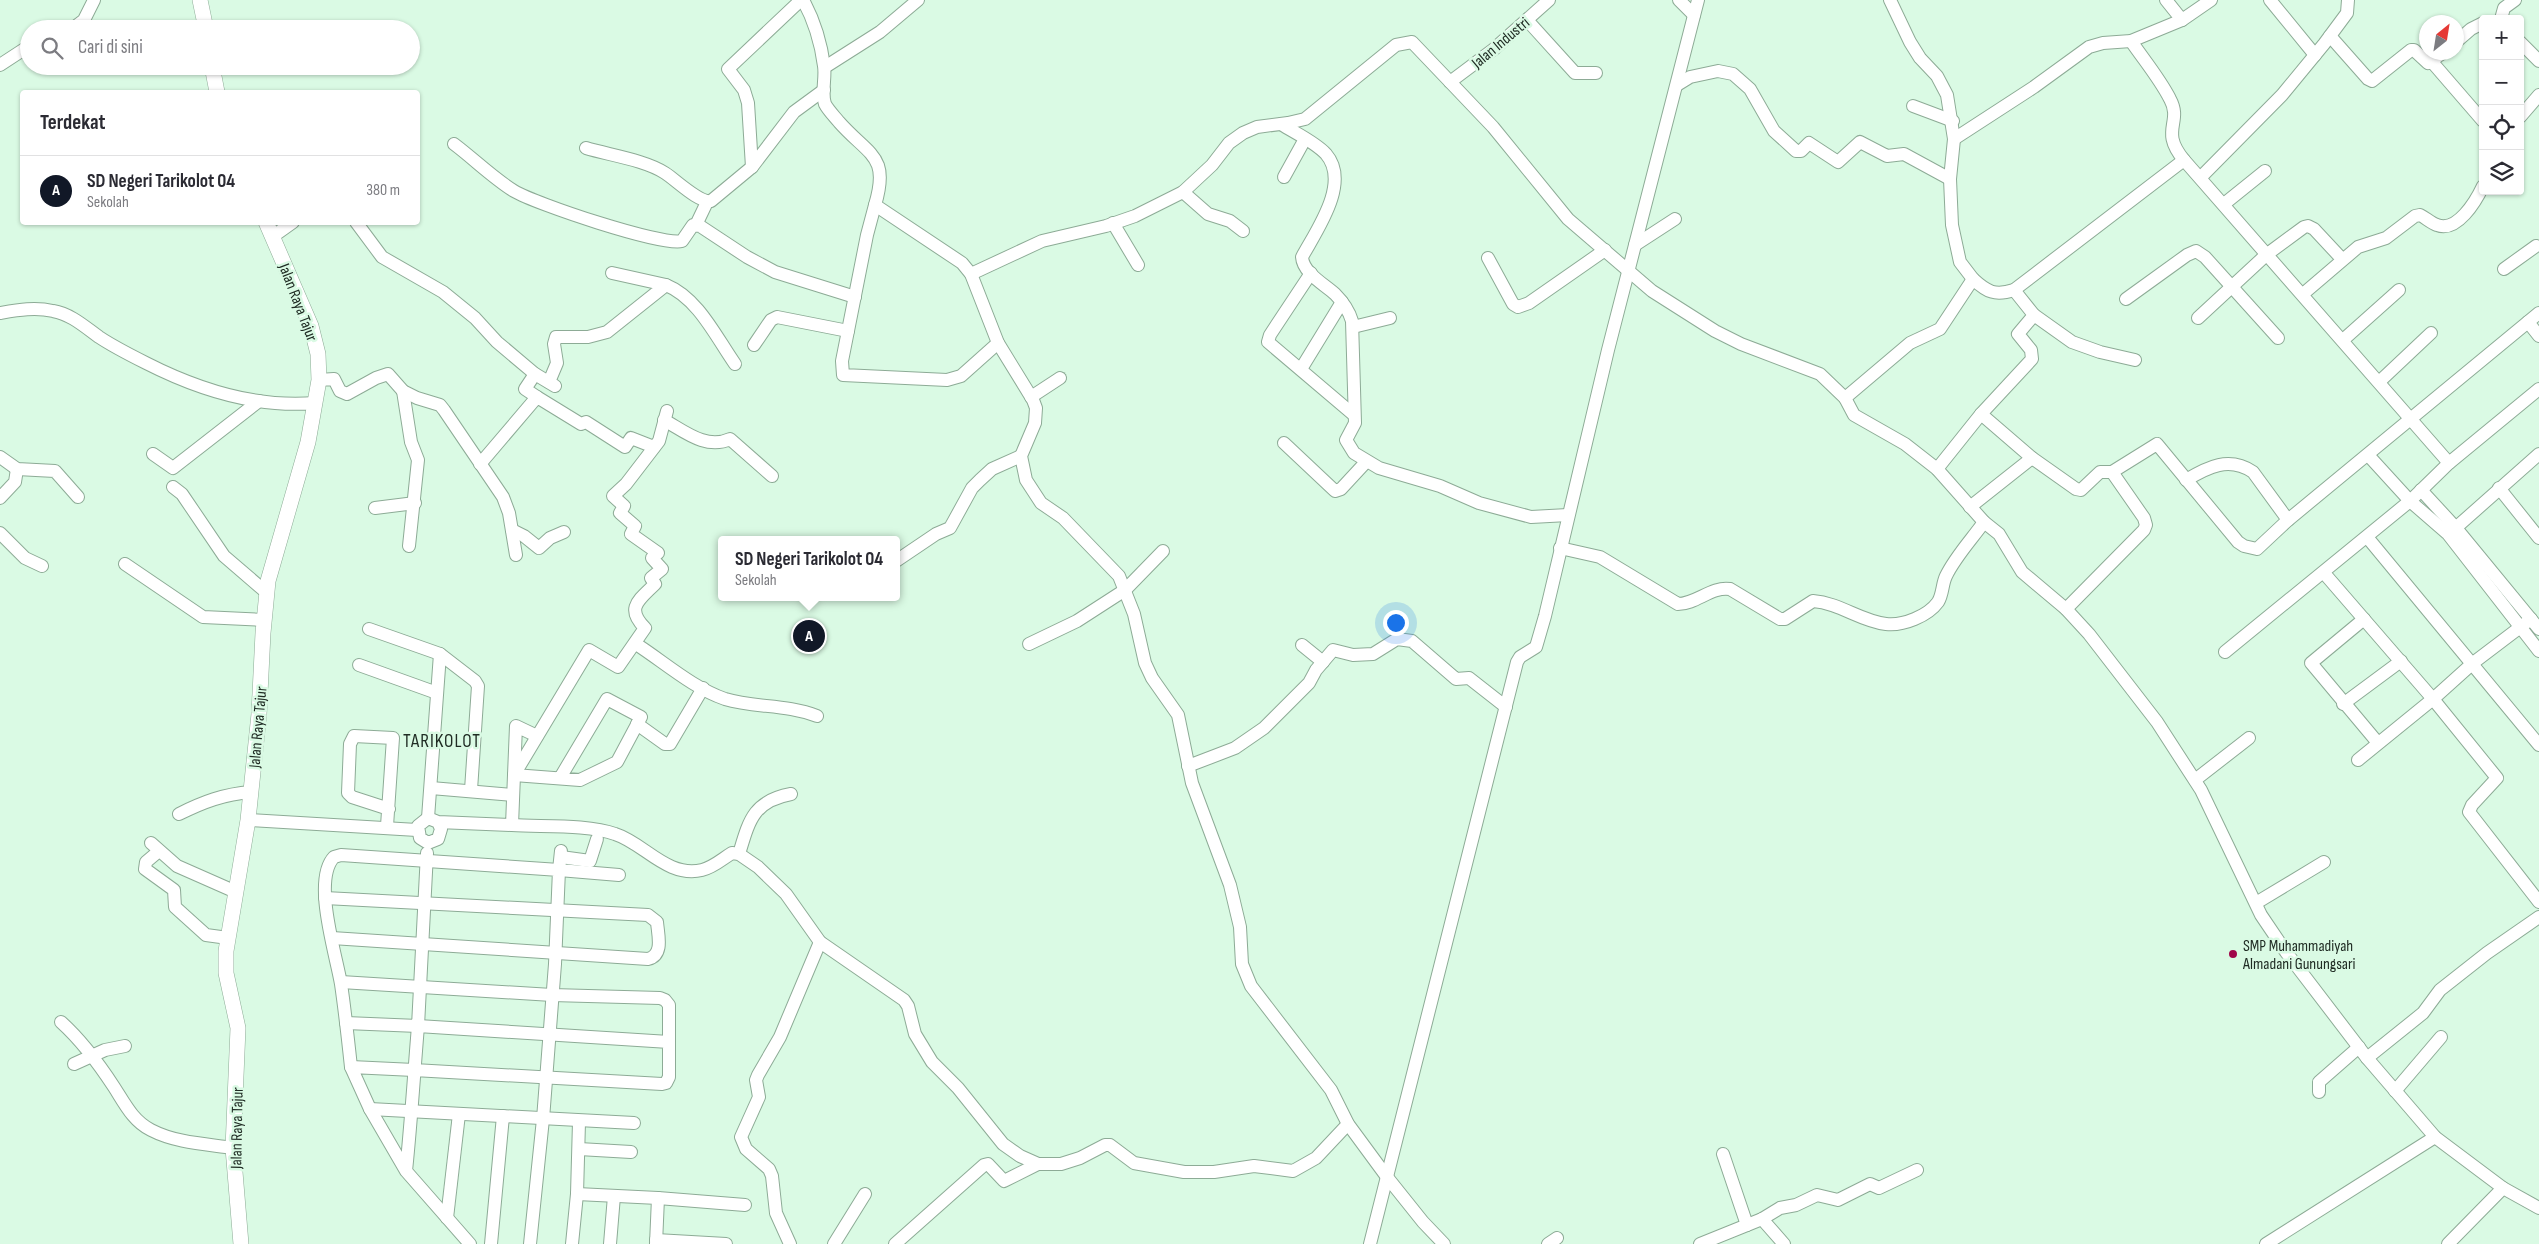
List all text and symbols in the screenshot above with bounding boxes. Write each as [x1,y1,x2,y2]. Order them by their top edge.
street label: Jalan Industri [1467,13,1534,73]
north arrow [2419,15,2464,60]
map controls [2479,15,2524,195]
button: + [2479,15,2524,60]
search box [20,20,420,75]
icon: search [38,34,66,62]
text: Cari di sini [78,36,143,59]
button: − [2479,60,2524,105]
button: locate [2479,105,2524,150]
text: Terdekat [40,110,106,135]
button: layers [2479,150,2524,195]
text: SD Negeri Tarikolot 04 [87,170,235,193]
text: A [52,181,60,200]
text: 380 m [366,181,400,200]
text: Sekolah [87,193,129,212]
street label: Jalan Raya Tajur [274,260,321,344]
popup [718,536,900,601]
text: SD Negeri Tarikolot 04 [735,548,883,571]
text: Sekolah [735,571,777,590]
your location [1383,610,1409,636]
pin: A [793,617,825,655]
street label: Jalan Raya Tajur [245,685,272,770]
district label: TARIKOLOT [403,730,481,753]
place label: SMP Muhammadiyah Almadani Gunungsari [2242,937,2356,974]
marker: SMP Muhammadiyah Almadani Gunungsari [2227,948,2239,960]
street label: Jalan Raya Tajur [227,1087,248,1170]

